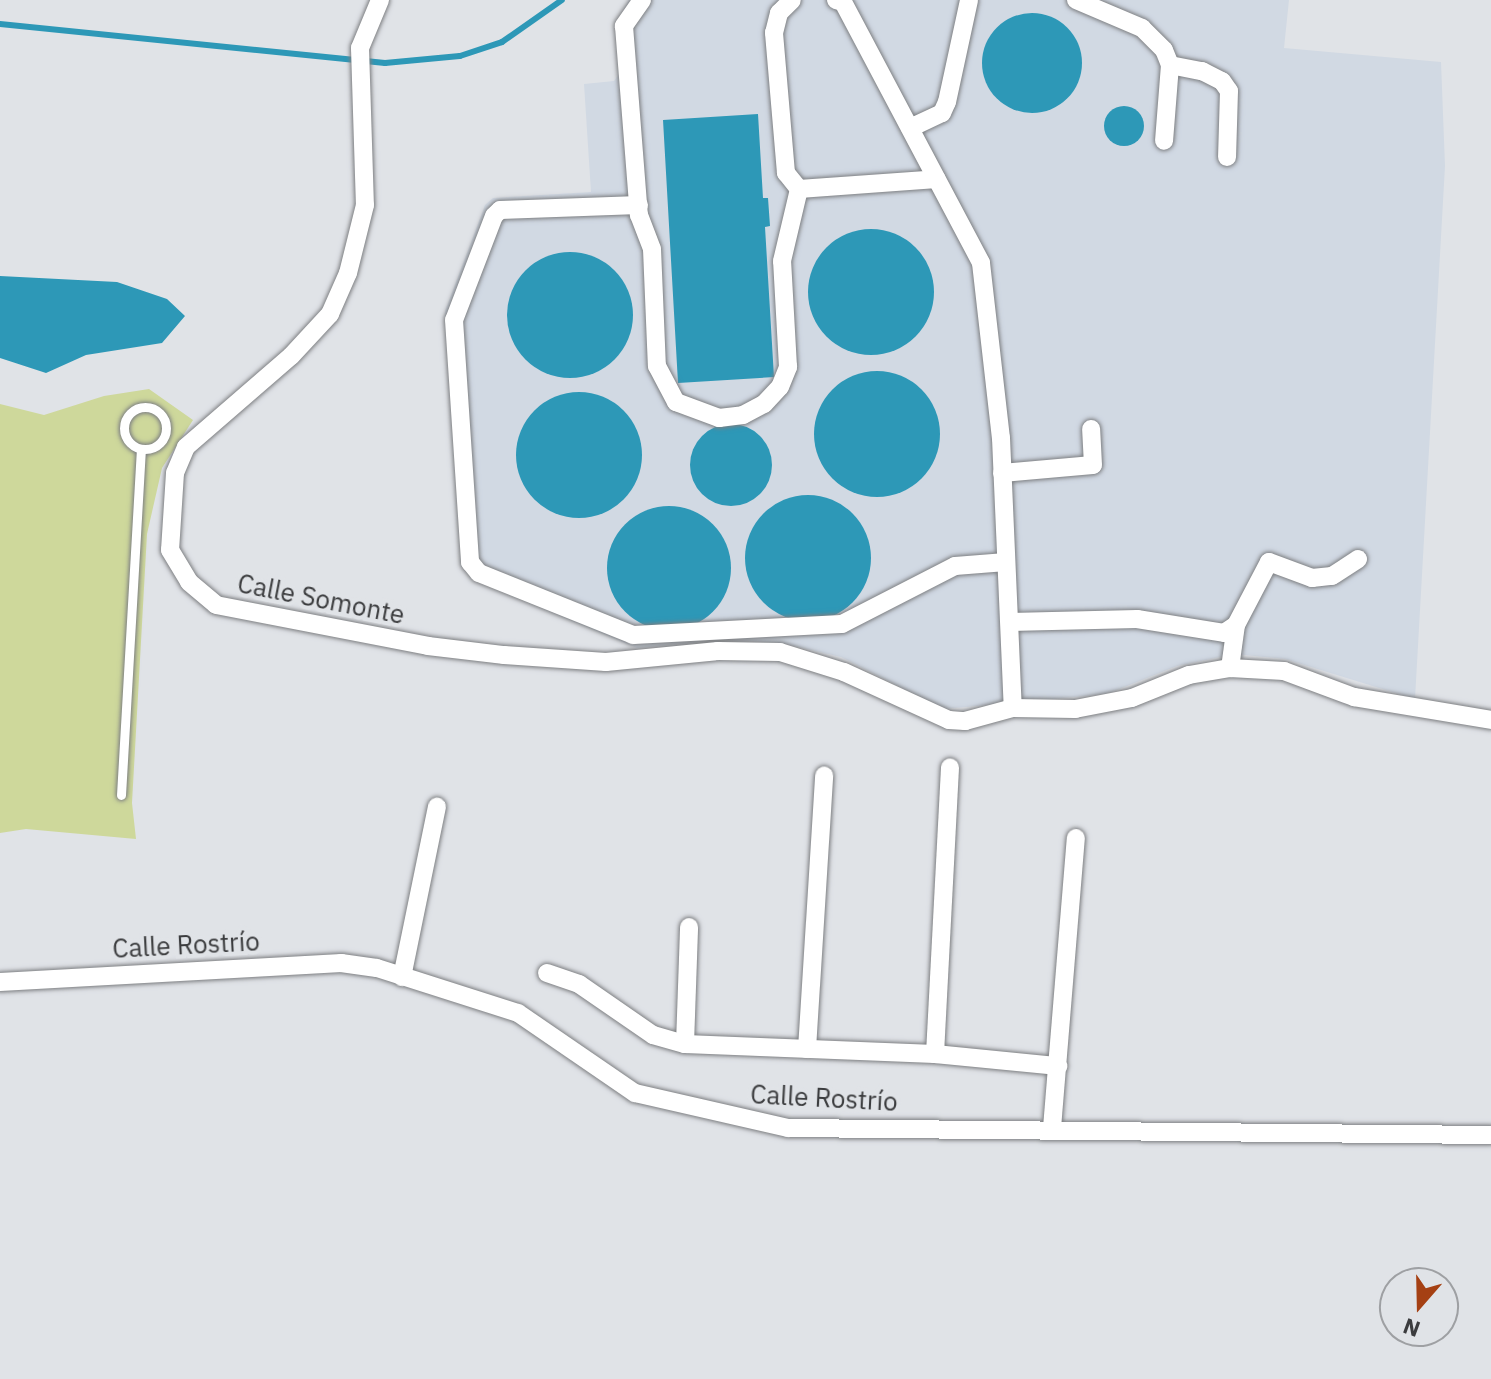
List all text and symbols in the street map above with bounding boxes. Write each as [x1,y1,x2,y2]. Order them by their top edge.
street label: Calle Somonte [235,568,407,630]
street label: Calle Rostrío [112,926,260,964]
street label: Calle Rostrío [750,1079,898,1117]
north arrow [1379,1267,1459,1347]
text: N [1399,1312,1424,1344]

